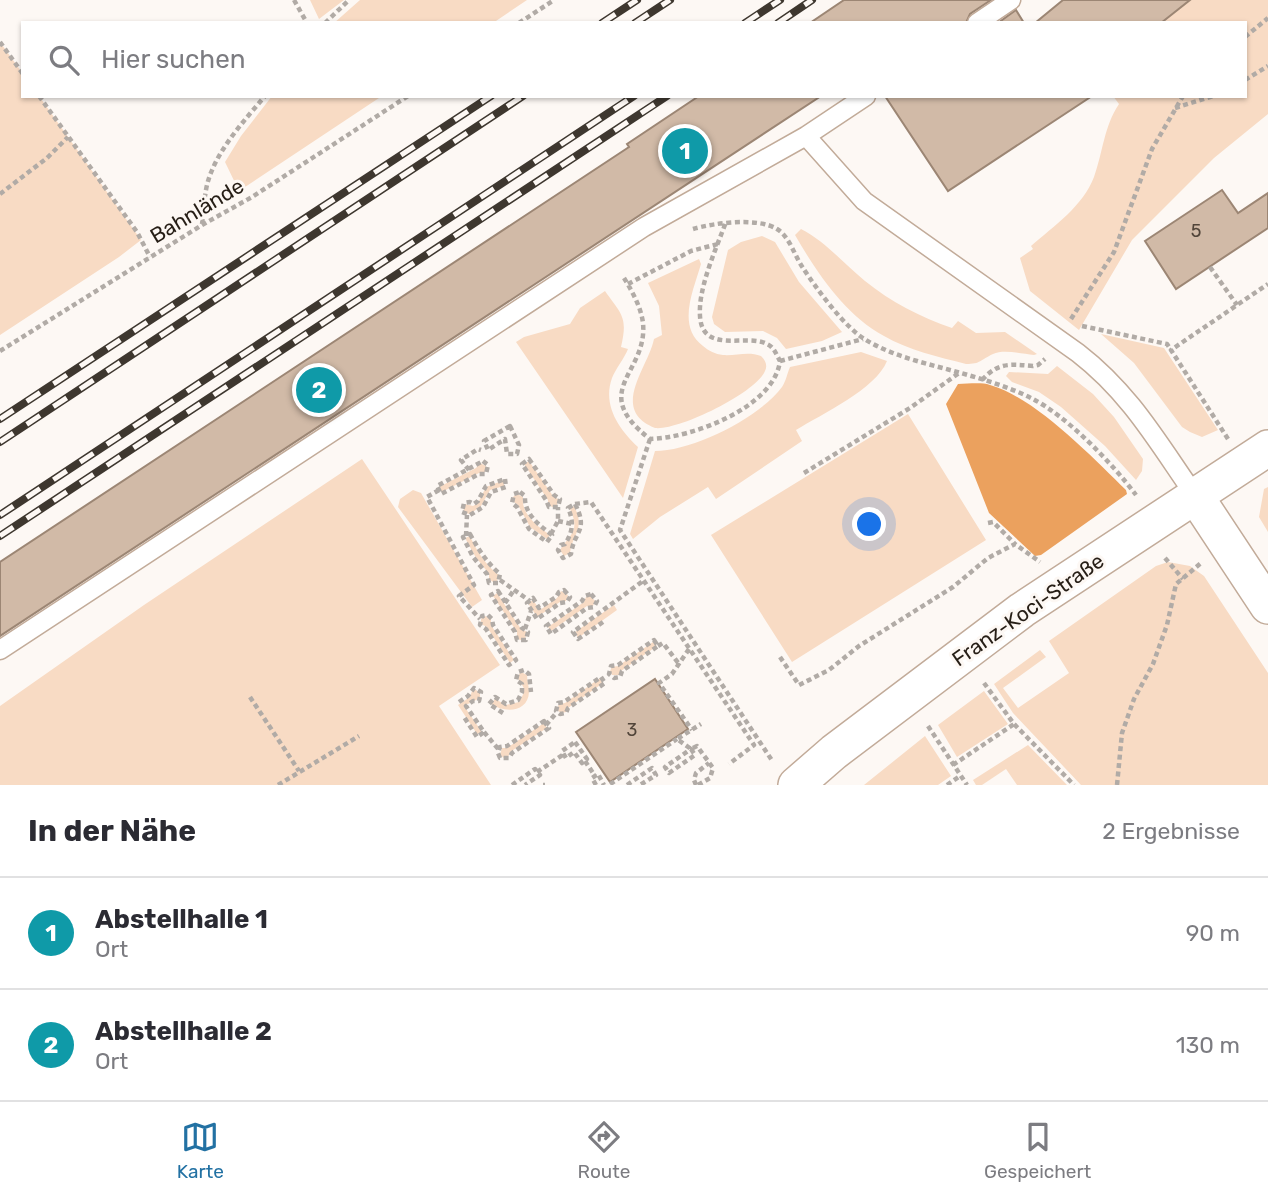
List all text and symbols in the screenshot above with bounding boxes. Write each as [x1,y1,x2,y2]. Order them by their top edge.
search box [21,21,1247,98]
icon: search [45,41,83,79]
text: Hier suchen [101,44,246,75]
pin: 1 [662,125,708,177]
street label: Bahnlände [145,173,248,248]
house number: 5 [1191,220,1201,242]
pin: 2 [296,364,342,416]
your location [852,507,886,541]
street label: Franz-Koci-Straße [947,548,1108,671]
house number: 3 [627,719,637,741]
text: In der Nähe [28,813,196,849]
text: 2 Ergebnisse [1102,817,1240,845]
text: Abstellhalle 1 [95,904,268,935]
text: 1 [45,919,57,947]
text: 90 m [1186,919,1240,947]
text: Ort [95,935,128,963]
text: Abstellhalle 2 [95,1016,272,1047]
text: 2 [44,1031,58,1059]
text: 130 m [1176,1031,1240,1059]
text: Ort [95,1047,128,1075]
tab: Karte [177,1118,224,1183]
tab: Route [578,1118,630,1183]
tab: Gespeichert [984,1118,1091,1183]

